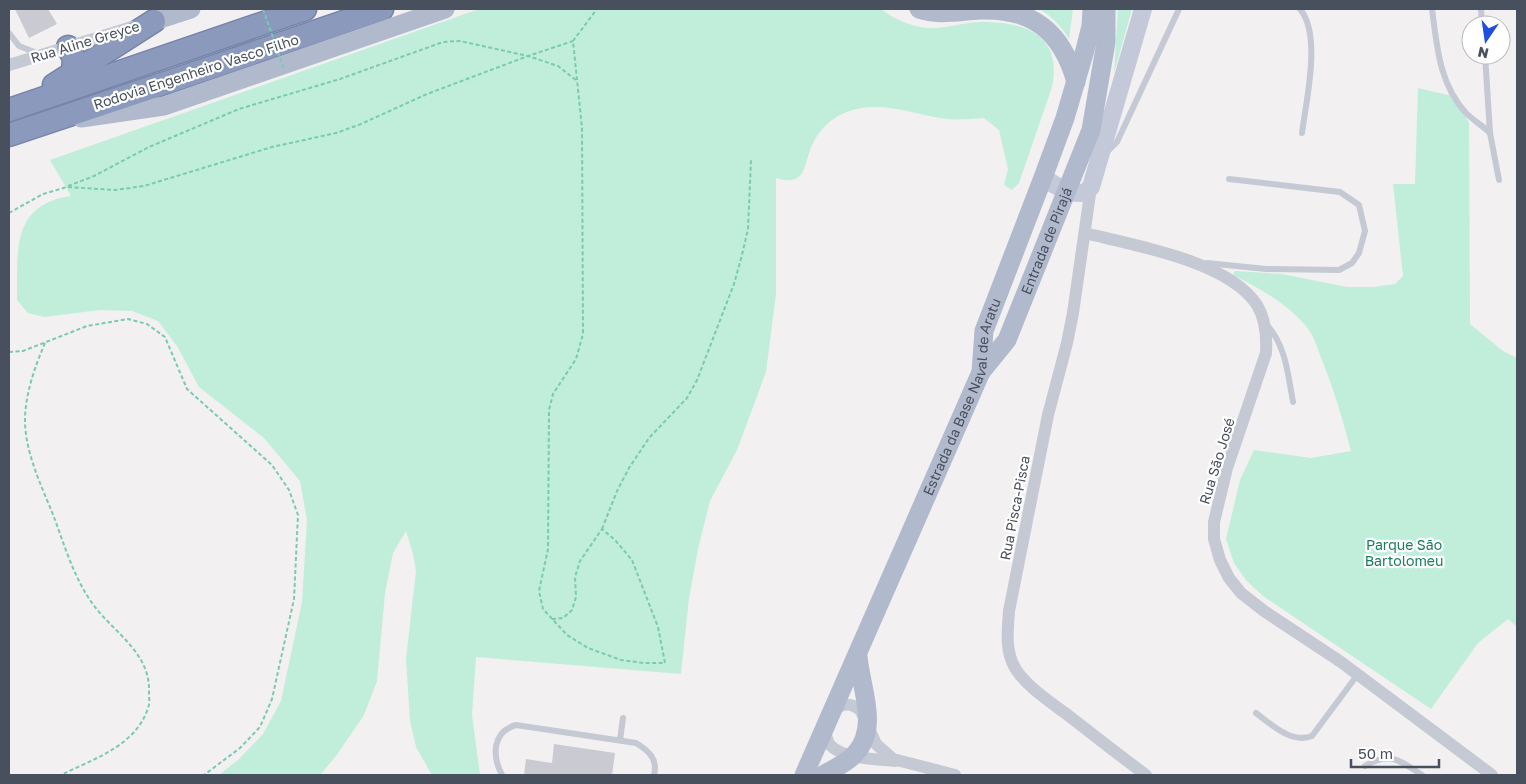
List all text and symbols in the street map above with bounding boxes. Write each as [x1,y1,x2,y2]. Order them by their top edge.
north arrow [1461,15,1511,65]
street label: Rua Aline Greyce [28,17,141,66]
street label: Rodovia Engenheiro Vasco Filho [91,30,301,113]
text: N [1476,44,1490,63]
street label: Entrada de Pirajá [1017,185,1075,297]
street label: Estrada da Base Naval de Aratu [919,295,1004,498]
street label: Rua São José [1195,416,1238,506]
street label: Rua Pisca-Pisca [996,454,1033,562]
park label: Parque São Bartolomeu [1365,536,1443,569]
scale bar [1351,736,1438,768]
text: 50 m [1358,744,1393,762]

